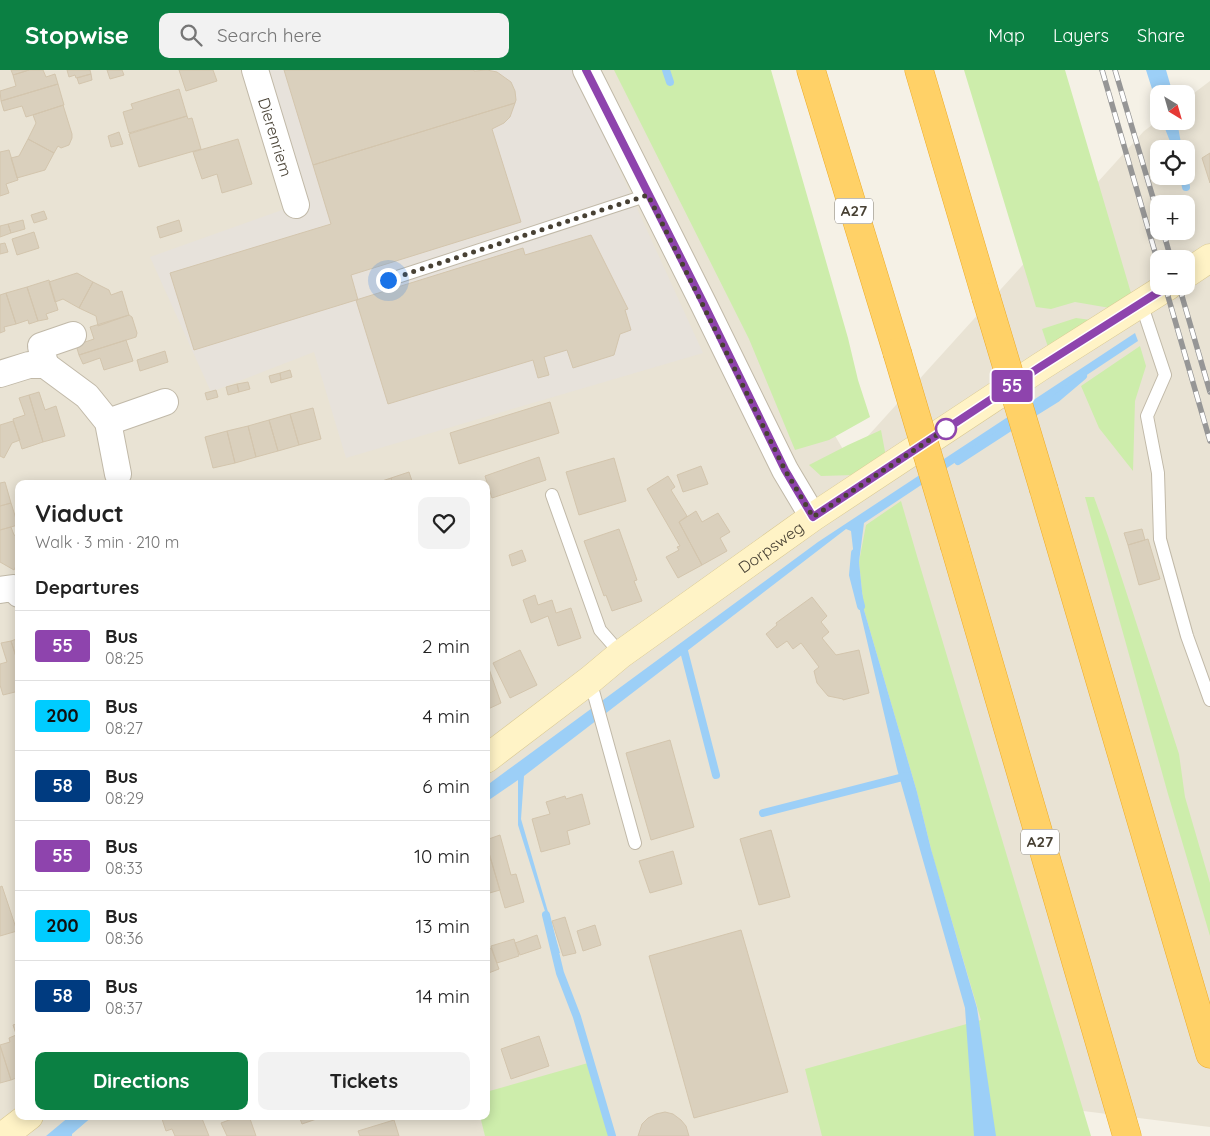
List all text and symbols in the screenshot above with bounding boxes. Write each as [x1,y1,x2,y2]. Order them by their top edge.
search box [159,13,509,58]
text: Stopwise [25,20,129,50]
icon: search [177,21,205,49]
text: Search here [217,23,322,47]
text: Map [988,24,1025,47]
text: Layers [1053,24,1109,47]
text: Share [1137,24,1185,47]
north arrow [1150,85,1195,130]
map controls [1150,85,1195,295]
street label: Dierenriem [254,95,297,179]
button: locate [1150,140,1195,185]
button: + [1150,195,1195,240]
road number: A27 [835,198,873,224]
button: − [1150,250,1195,295]
your location [376,268,401,293]
line badge: 55 [990,370,1034,402]
text: 55 [1002,374,1022,397]
unlabelled marker [935,418,957,440]
button: heart [418,497,470,549]
text: Viaduct [35,498,124,528]
street label: Dorpsweg [734,517,807,577]
text: Walk · 3 min · 210 m [35,532,179,552]
text: Departures [35,575,139,599]
text: Bus [105,624,138,648]
text: 55 [52,634,73,657]
text: 2 min [422,634,470,658]
text: 08:25 [105,648,144,668]
text: Bus [105,694,138,718]
text: 200 [46,704,79,727]
text: 4 min [422,704,470,728]
text: 08:27 [105,718,143,738]
text: Bus [105,764,138,788]
text: 58 [52,774,73,797]
text: 6 min [422,774,470,798]
text: 08:29 [105,788,144,808]
road number: A27 [1021,830,1059,854]
text: Bus [105,834,138,858]
text: 55 [52,844,73,867]
text: 10 min [414,844,470,868]
text: 08:33 [105,858,143,878]
text: Bus [105,904,138,928]
text: 200 [46,914,79,937]
text: 13 min [415,914,470,938]
text: 08:36 [105,928,143,948]
text: Bus [105,974,138,998]
text: 58 [52,984,73,1007]
text: 14 min [416,984,470,1008]
text: 08:37 [105,998,143,1018]
button: Directions [35,1052,248,1110]
button: Tickets [258,1052,470,1110]

